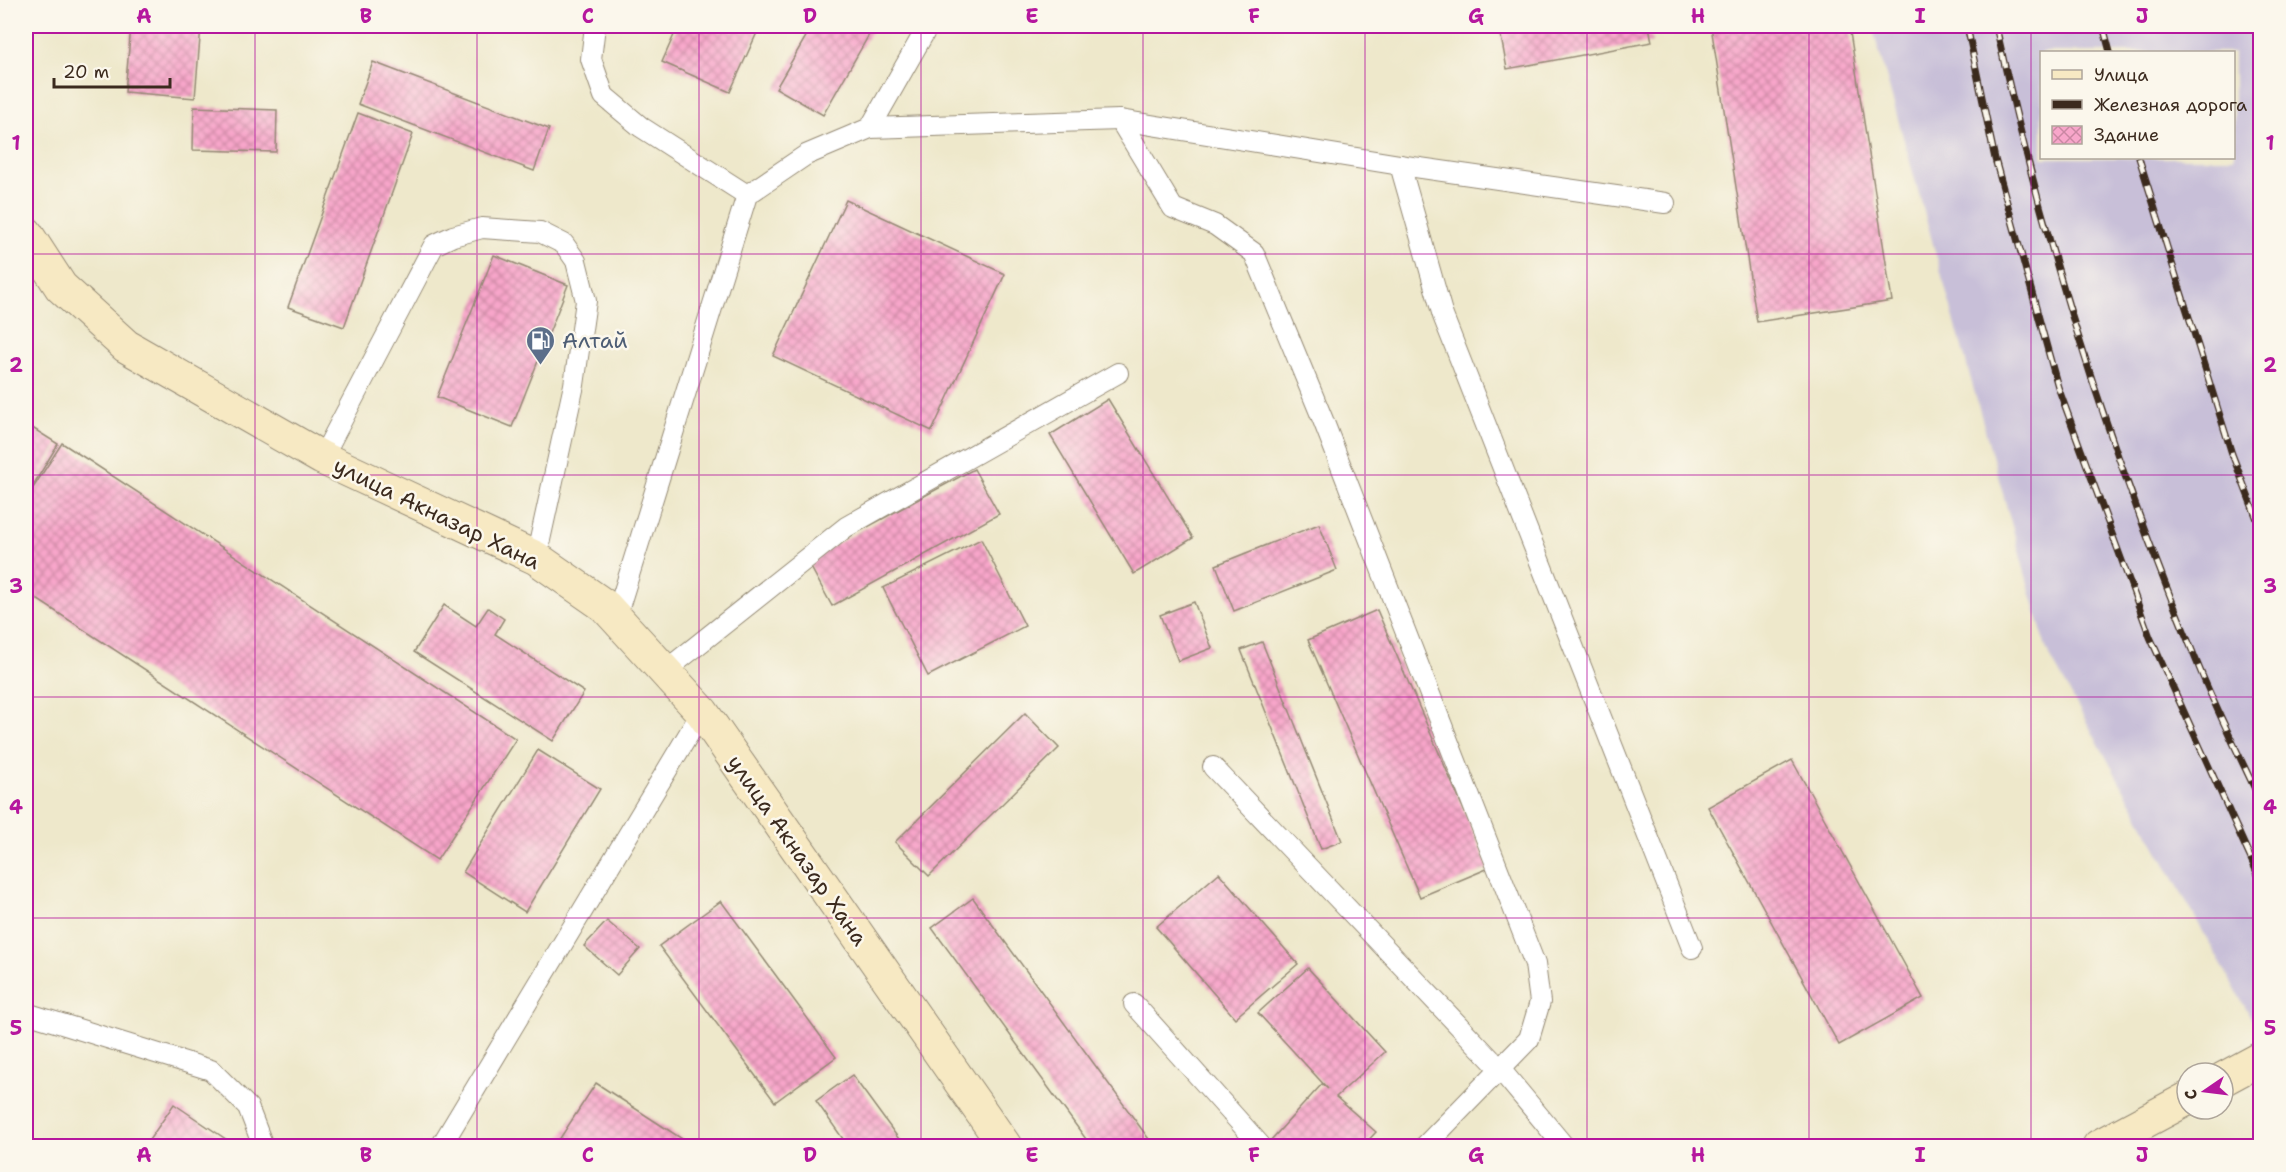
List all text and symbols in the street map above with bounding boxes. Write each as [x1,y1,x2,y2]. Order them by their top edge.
text: A [136,3,152,29]
text: B [360,3,372,29]
text: C [582,3,594,29]
text: D [803,3,817,29]
text: E [1025,3,1039,29]
text: F [1248,3,1260,29]
text: G [1468,3,1484,29]
text: H [1691,3,1705,29]
text: I [1914,3,1926,29]
text: J [2136,3,2149,29]
scale bar [54,51,170,89]
legend [2040,51,2235,159]
text: 20 m [63,60,109,84]
text: Улица [2094,63,2148,87]
text: Железная дорога [2094,93,2247,117]
text: Здание [2094,123,2159,147]
text: 1 [11,130,21,156]
text: 1 [2265,130,2275,156]
fuel station icon: Алтай [525,324,557,366]
place label: Алтай [562,326,628,355]
text: 2 [9,352,23,378]
text: 2 [2263,352,2277,378]
street label: улица Акназар Хана [329,451,545,576]
text: 3 [9,573,23,599]
text: 3 [2263,573,2277,599]
street label: улица Акназар Хана [721,749,875,952]
text: 4 [9,794,23,820]
text: 4 [2263,794,2277,820]
text: 5 [10,1015,22,1041]
text: 5 [2264,1015,2276,1041]
north arrow [2175,1061,2235,1121]
text: С [2180,1087,2202,1102]
text: A [136,1142,152,1168]
text: B [360,1142,372,1168]
text: C [582,1142,594,1168]
text: D [803,1142,817,1168]
text: E [1025,1142,1039,1168]
text: F [1248,1142,1260,1168]
text: G [1468,1142,1484,1168]
text: H [1691,1142,1705,1168]
text: I [1914,1142,1926,1168]
text: J [2136,1142,2149,1168]

